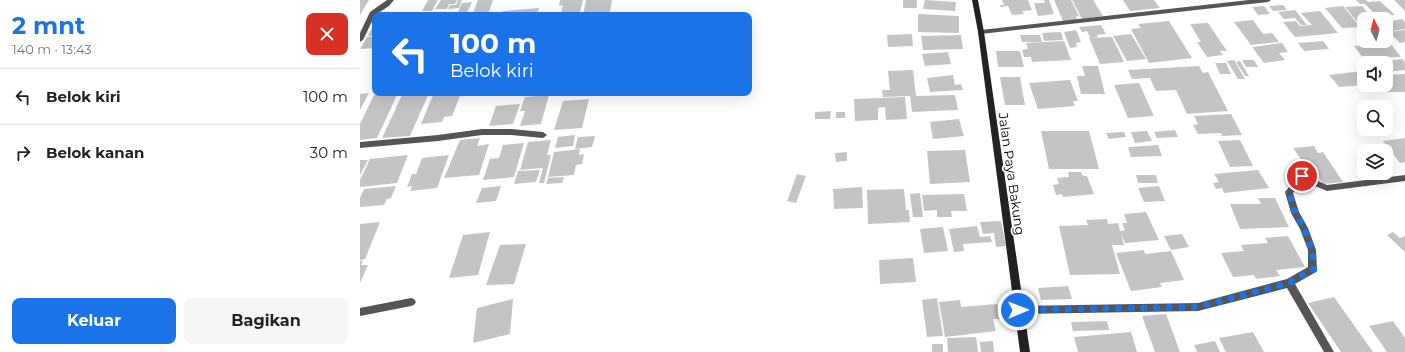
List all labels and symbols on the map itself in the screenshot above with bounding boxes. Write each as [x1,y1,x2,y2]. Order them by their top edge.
north arrow [1357,12,1393,48]
street label: Jalan Paya Bakung [995,111,1029,236]
pin [1285,159,1319,193]
position arrow [997,289,1039,331]

